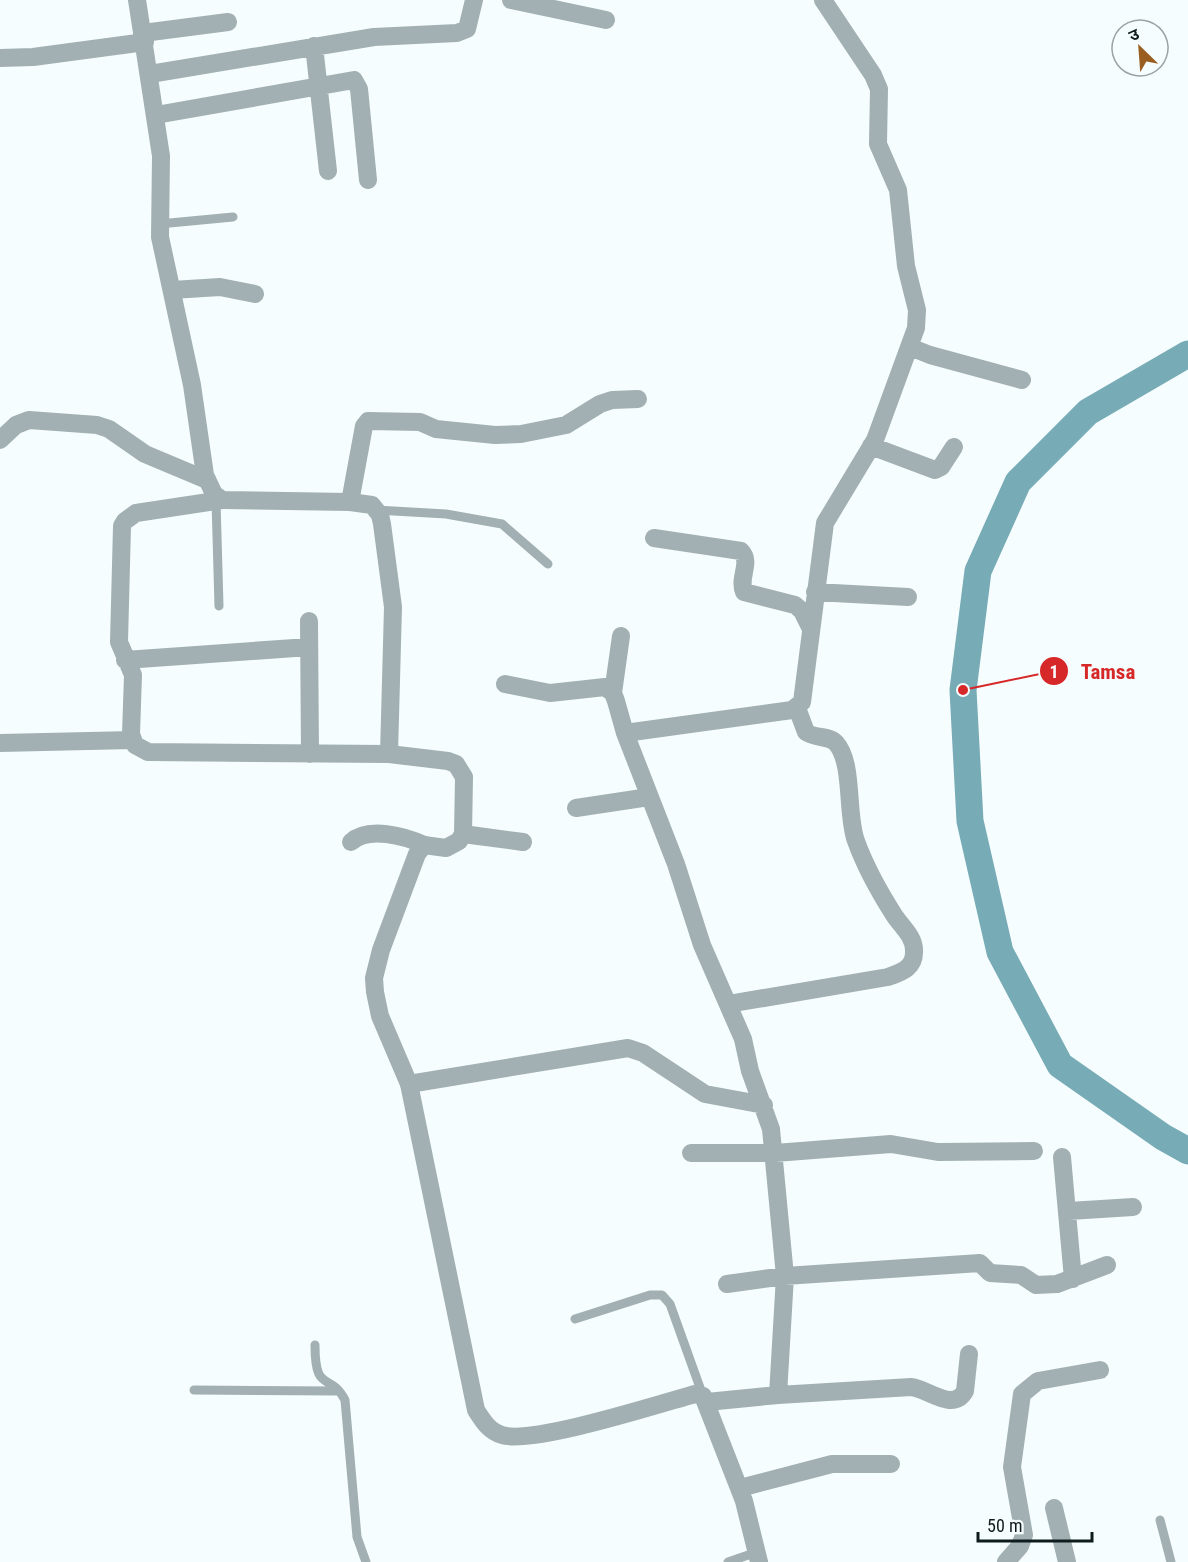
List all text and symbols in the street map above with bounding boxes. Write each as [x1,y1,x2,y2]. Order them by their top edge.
north arrow [1110,18,1170,78]
text: उ [1126,24,1143,45]
callout: Tamsa [1039,652,1147,691]
text: Tamsa [1081,660,1135,684]
text: 1 [1049,661,1059,682]
scale bar [978,1505,1092,1543]
text: 50 m [987,1515,1022,1536]

